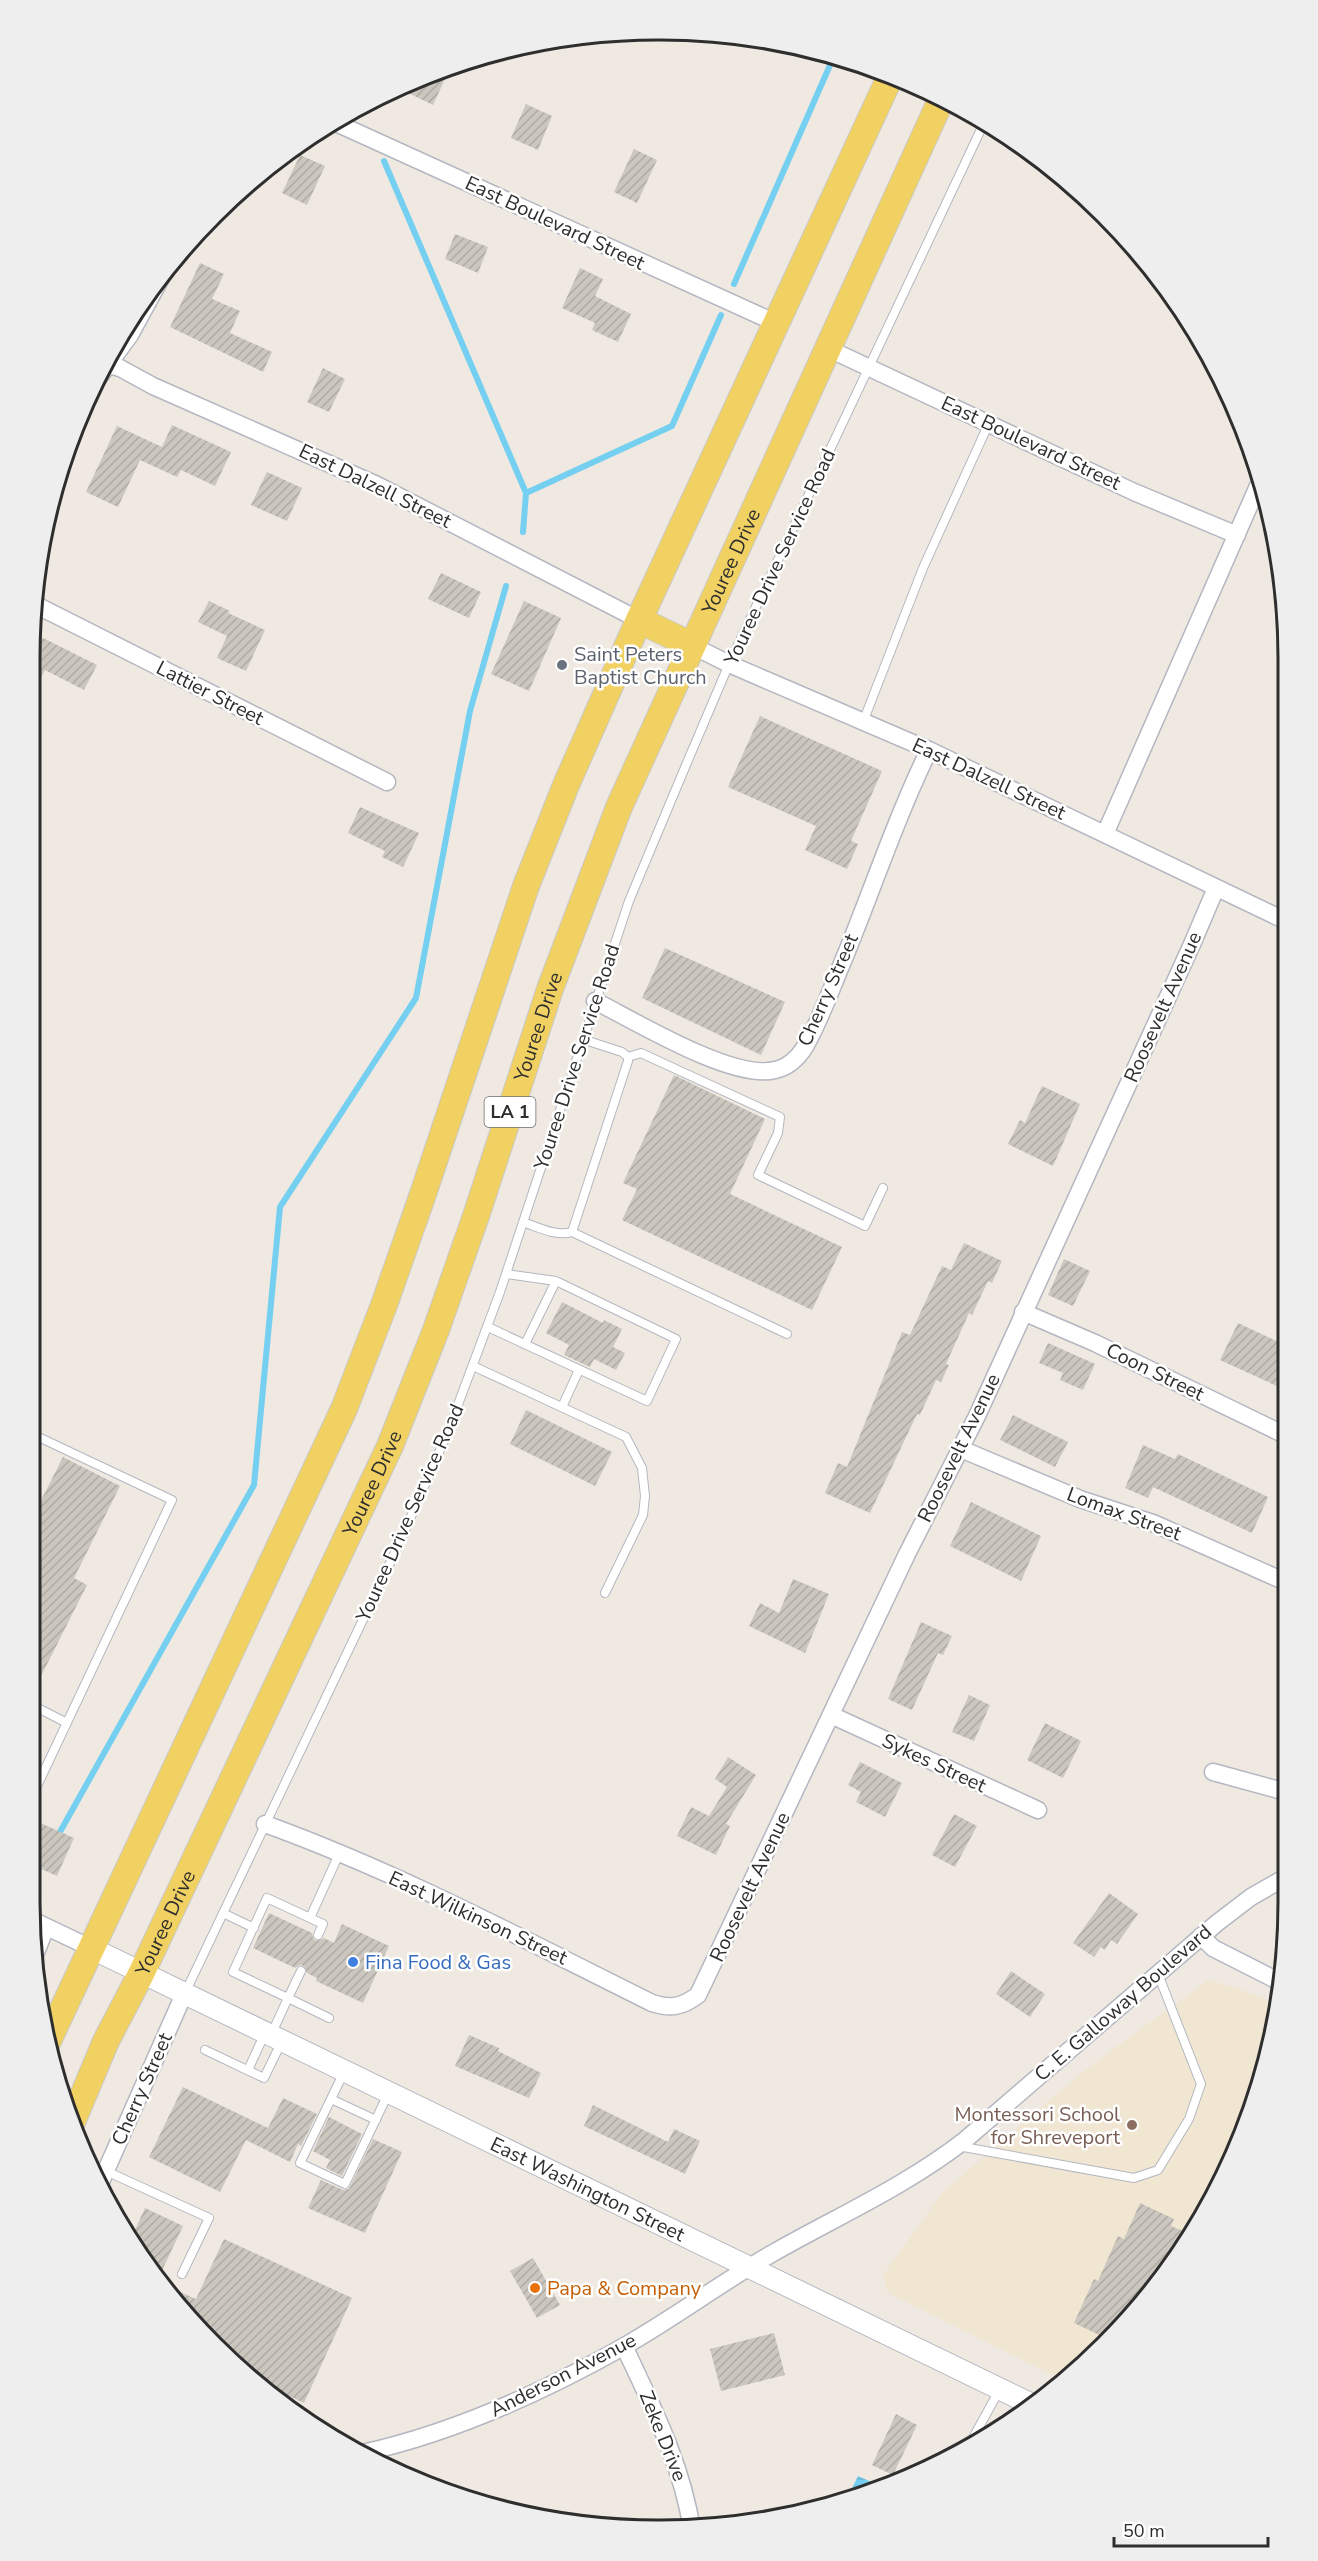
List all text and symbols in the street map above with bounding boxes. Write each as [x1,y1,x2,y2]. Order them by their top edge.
street label: East Boulevard Street [461,170,650,277]
street label: East Boulevard Street [937,390,1126,497]
street label: East Dalzell Street [294,437,457,535]
street label: Youree Drive Service Road [719,445,841,669]
street label: Youree Drive [694,503,764,617]
place label: Saint Peters Baptist Church [574,641,707,691]
street label: Lattier Street [152,654,269,732]
marker: Saint Peters Baptist Church [555,658,569,672]
street label: East Dalzell Street [908,732,1071,827]
street label: Roosevelt Avenue [1118,927,1208,1087]
street label: Cherry Street [791,929,865,1050]
street label: Youree Drive Service Road [527,941,626,1174]
street label: Youree Drive [507,968,569,1086]
road number: LA 1 [484,1097,536,1127]
street label: Coon Street [1101,1337,1209,1408]
street label: Roosevelt Avenue [911,1369,1007,1527]
street label: Youree Drive Service Road [349,1400,470,1627]
street label: Youree Drive [336,1427,408,1541]
street label: Lomax Street [1063,1481,1186,1548]
street label: Sykes Street [877,1727,991,1799]
street label: Roosevelt Avenue [703,1808,797,1966]
street label: East Wilkinson Street [384,1865,573,1972]
street label: Youree Drive [128,1866,202,1981]
street label: C. E. Galloway Boulevard [1029,1918,1217,2088]
place label: Fina Food & Gas [365,1949,511,1976]
marker: Fina Food & Gas [346,1955,360,1969]
street label: Cherry Street [105,2028,179,2149]
place label: Montessori School for Shreveport [955,2101,1121,2151]
marker: Montessori School for Shreveport [1125,2118,1139,2132]
street label: East Washington Street [486,2130,690,2248]
place label: Papa & Company [547,2275,702,2302]
marker: Papa & Company [528,2281,542,2295]
street label: Anderson Avenue [485,2327,641,2423]
street label: Zeke Drive [633,2387,693,2485]
scale bar [1114,2510,1268,2548]
text: 50 m [1123,2519,1165,2543]

